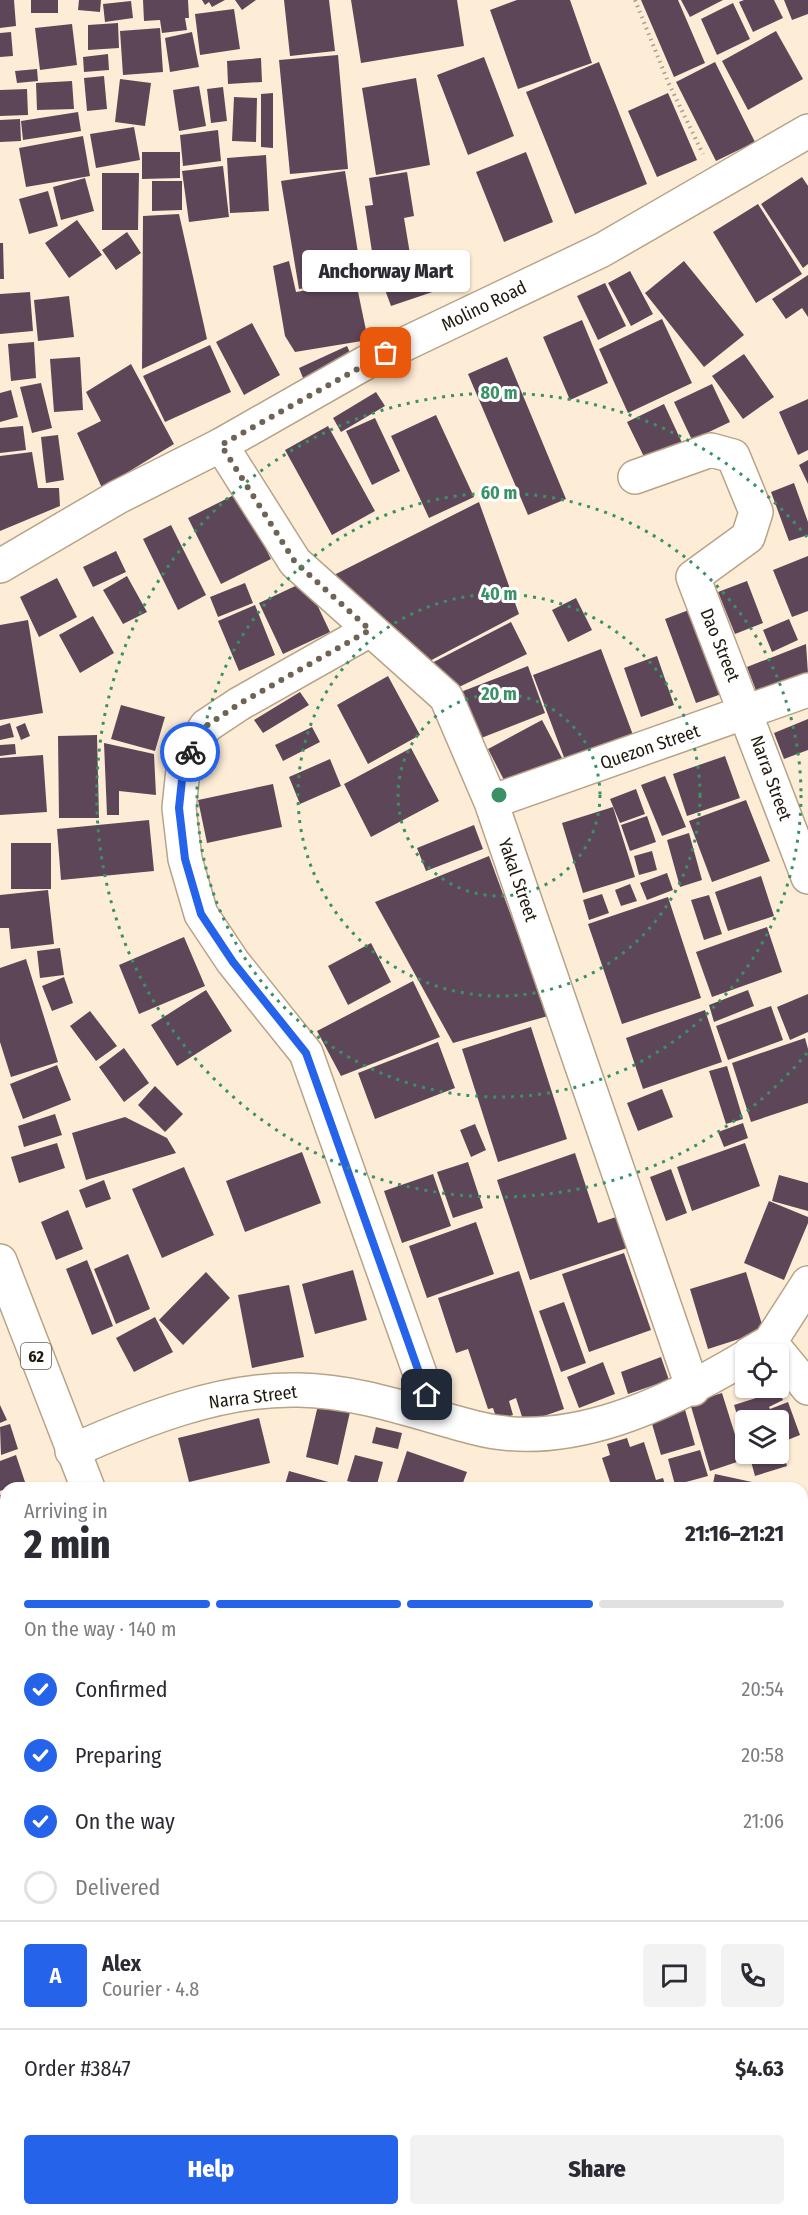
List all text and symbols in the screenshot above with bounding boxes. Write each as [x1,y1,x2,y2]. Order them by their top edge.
callout: Anchorway Mart [302,251,470,293]
text: Anchorway Mart [319,259,453,283]
street label: Molino Road [438,276,530,336]
pin [360,327,411,378]
icon: bag [369,336,402,369]
text: 80 m [481,382,517,404]
text: 60 m [481,482,517,504]
text: 40 m [481,583,517,605]
street label: Dao Street [695,605,745,685]
text: 20 m [480,683,517,705]
street label: Quezon Street [597,720,703,774]
courier [160,722,220,782]
street label: Narra Street [745,732,797,824]
icon: bike [174,736,207,769]
centre of rings [489,785,509,805]
street label: Yakal Street [494,836,542,925]
road number: 62 [21,1343,51,1369]
map controls [735,1344,789,1464]
button: locate [735,1344,789,1398]
pin [401,1369,452,1420]
icon: home [410,1378,443,1411]
street label: Narra Street [207,1381,299,1413]
button: layers [735,1410,789,1464]
text: Arriving in [24,1499,108,1523]
text: 21:16–21:21 [685,1520,784,1547]
text: 2 min [24,1522,110,1568]
text: On the way · 140 m [24,1617,176,1641]
icon: check [24,1673,57,1706]
text: Confirmed [75,1676,168,1703]
text: 20:54 [742,1677,784,1701]
icon: check [24,1739,57,1772]
text: Preparing [75,1742,161,1769]
text: 20:58 [741,1743,784,1767]
icon: check [24,1805,57,1838]
text: On the way [75,1808,175,1835]
text: 21:06 [743,1809,784,1833]
text: Delivered [75,1874,160,1901]
button: chat [643,1944,706,2007]
button: phone [721,1944,784,2007]
text: Alex [102,1950,141,1977]
text: A [50,1962,61,1989]
text: Courier · 4.8 [102,1977,199,2001]
text: Order #3847 [24,2055,131,2082]
text: $4.63 [735,2055,784,2082]
button: Help [24,2135,398,2204]
button: Share [410,2135,784,2204]

